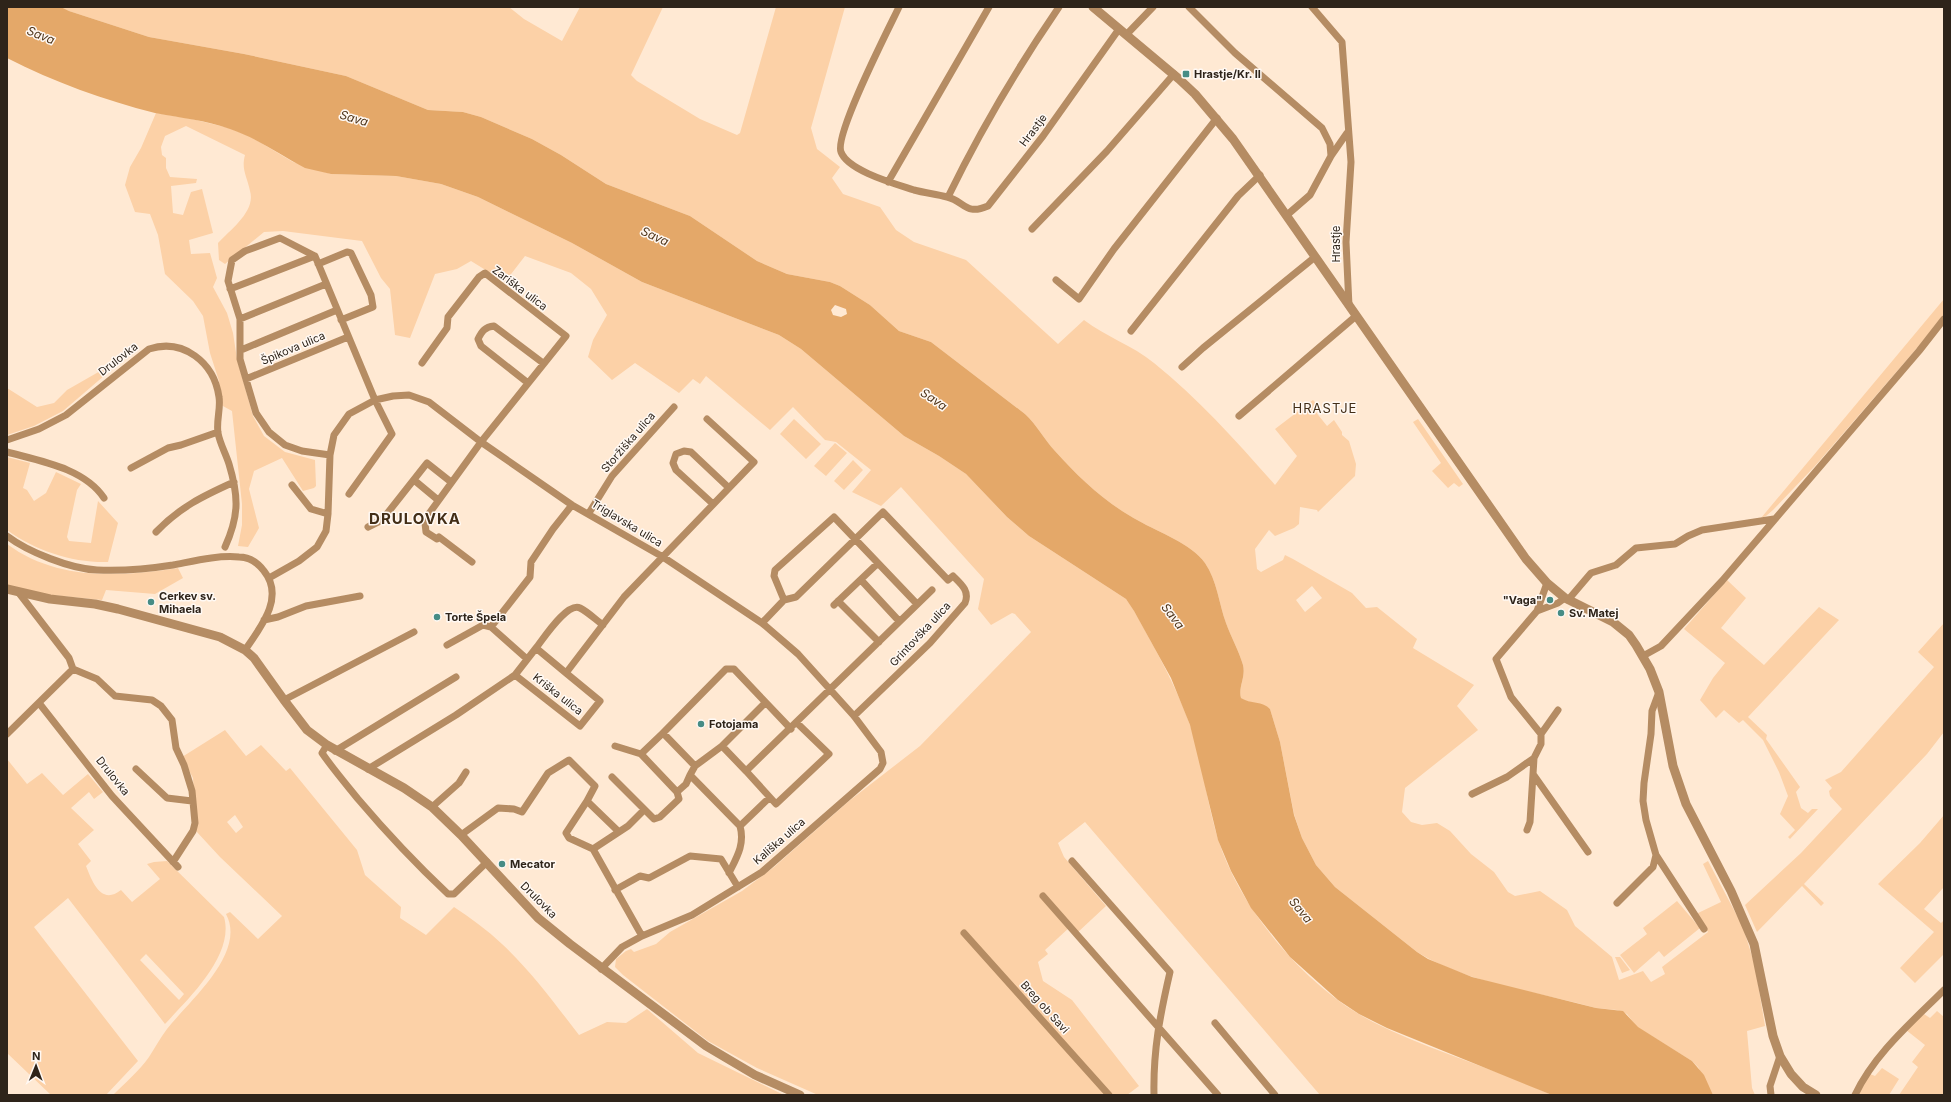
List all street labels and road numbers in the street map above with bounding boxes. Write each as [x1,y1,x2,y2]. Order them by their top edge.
street label: Hrastje [1016,111,1050,149]
street label: Hrastje [1329,225,1343,263]
street label: Zariška ulica [490,263,550,313]
street label: Špikova ulica [259,328,327,368]
street label: Drulovka [96,339,140,379]
street label: Storžiška ulica [598,409,658,475]
street label: Triglavska ulica [589,496,665,550]
street label: Grintovška ulica [886,599,954,669]
street label: Kriška ulica [530,670,586,718]
street label: Drulovka [93,754,133,798]
street label: Kališka ulica [750,815,808,867]
street label: Drulovka [518,879,560,921]
street label: Breg ob Savi [1018,978,1072,1036]

